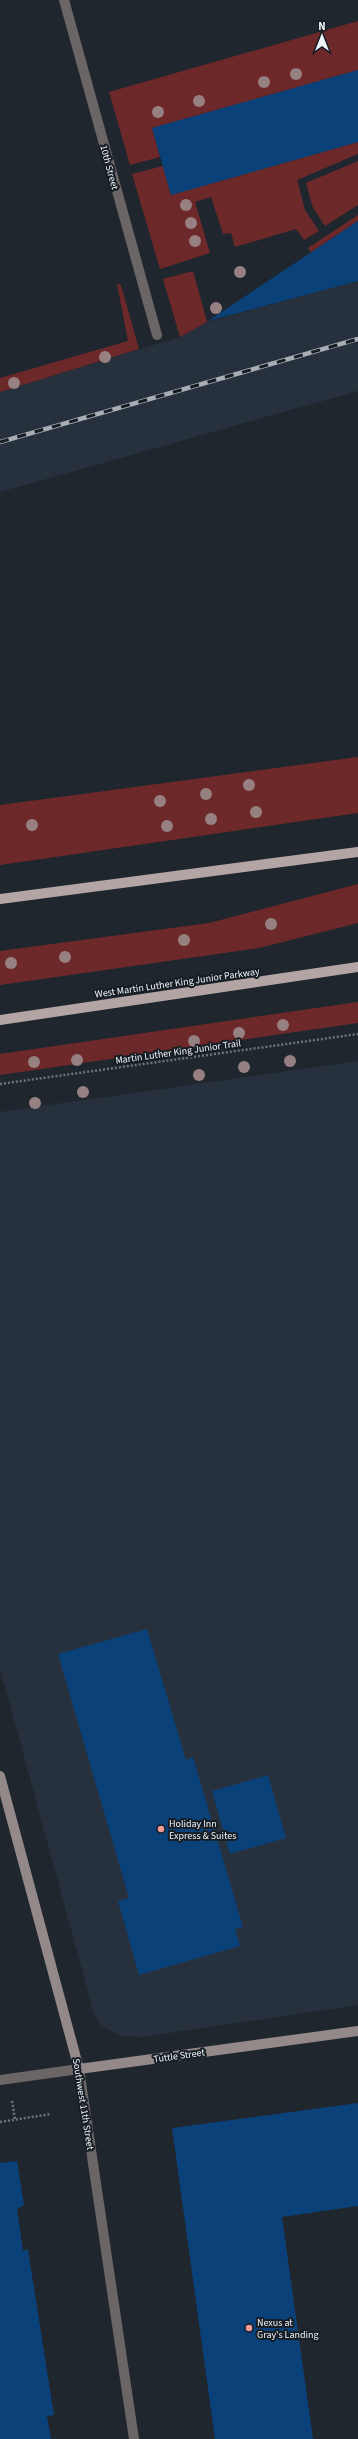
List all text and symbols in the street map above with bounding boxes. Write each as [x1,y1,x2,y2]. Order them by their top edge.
north arrow [302,16,342,56]
text: N [318,19,326,34]
street label: 10th Street [96,143,122,192]
street label: West Martin Luther King Junior Parkway [94,964,261,1001]
street label: Martin Luther King Junior Trail [115,1036,242,1068]
place label: Holiday Inn Express & Suites [169,1817,236,1843]
marker: Holiday Inn Express & Suites [156,1824,166,1834]
street label: Tuttle Street [153,2045,206,2067]
street label: Southwest 11th Street [69,2057,97,2151]
place label: Nexus at Gray's Landing [257,2316,318,2342]
marker: Nexus at Gray's Landing [244,2323,254,2333]

